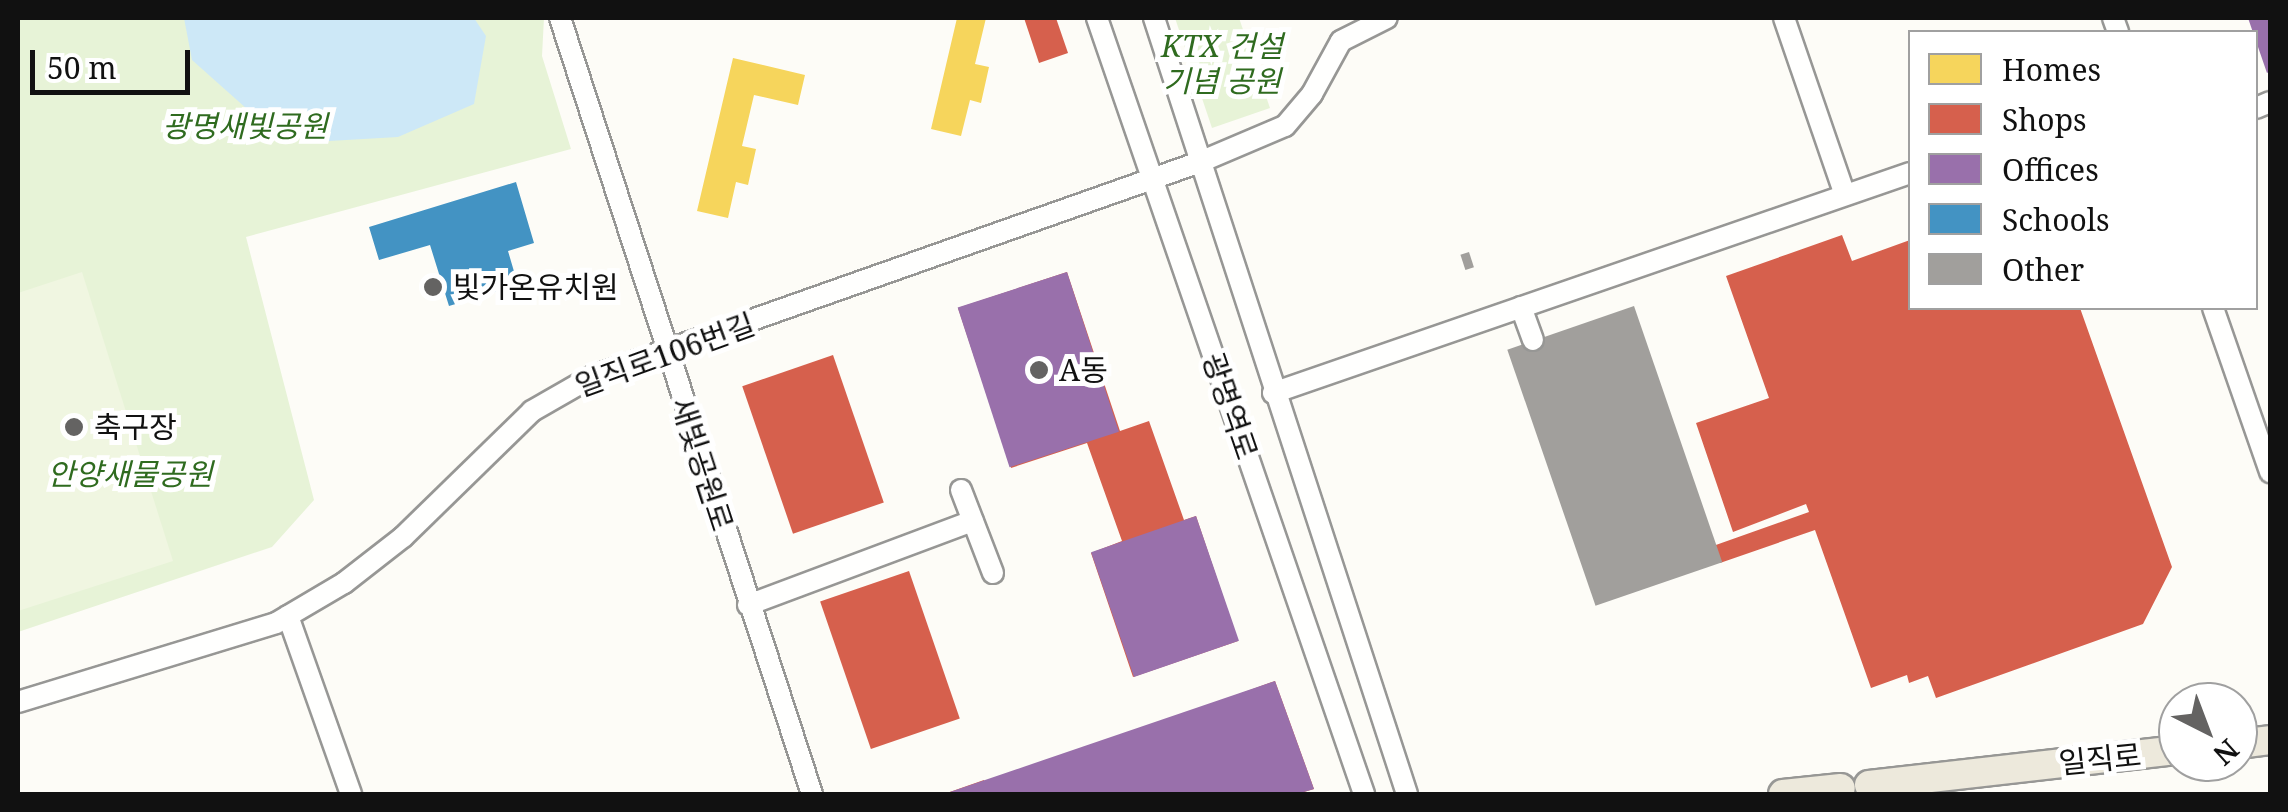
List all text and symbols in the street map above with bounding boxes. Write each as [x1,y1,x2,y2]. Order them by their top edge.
park label: KTX 건설 기념 공원 [1161,28,1283,98]
scale bar [35,30,195,92]
legend [1908,30,2258,310]
text: 50 m [47,47,117,88]
text: Homes [2002,49,2101,90]
text: Shops [2002,99,2087,140]
park label: 광명새빛공원 [162,108,328,144]
text: Offices [2002,149,2099,190]
text: Schools [2002,199,2110,240]
text: Other [2002,249,2084,290]
place label: 빛가온유치원 [453,269,619,305]
marker: 빛가온유치원 [422,276,444,298]
street label: 일직로106번길 [570,306,760,404]
street label: 광명역로 [1195,348,1265,464]
place label: A동 [1059,352,1108,388]
marker: A동 [1028,359,1050,381]
street label: 새빛공원로 [664,393,740,535]
place label: 축구장 [94,409,177,445]
marker: 축구장 [63,416,85,438]
park label: 안양새물공원 [47,456,213,492]
north arrow [2158,682,2258,782]
text: N [2206,731,2248,774]
street label: 일직로 [2057,737,2143,781]

